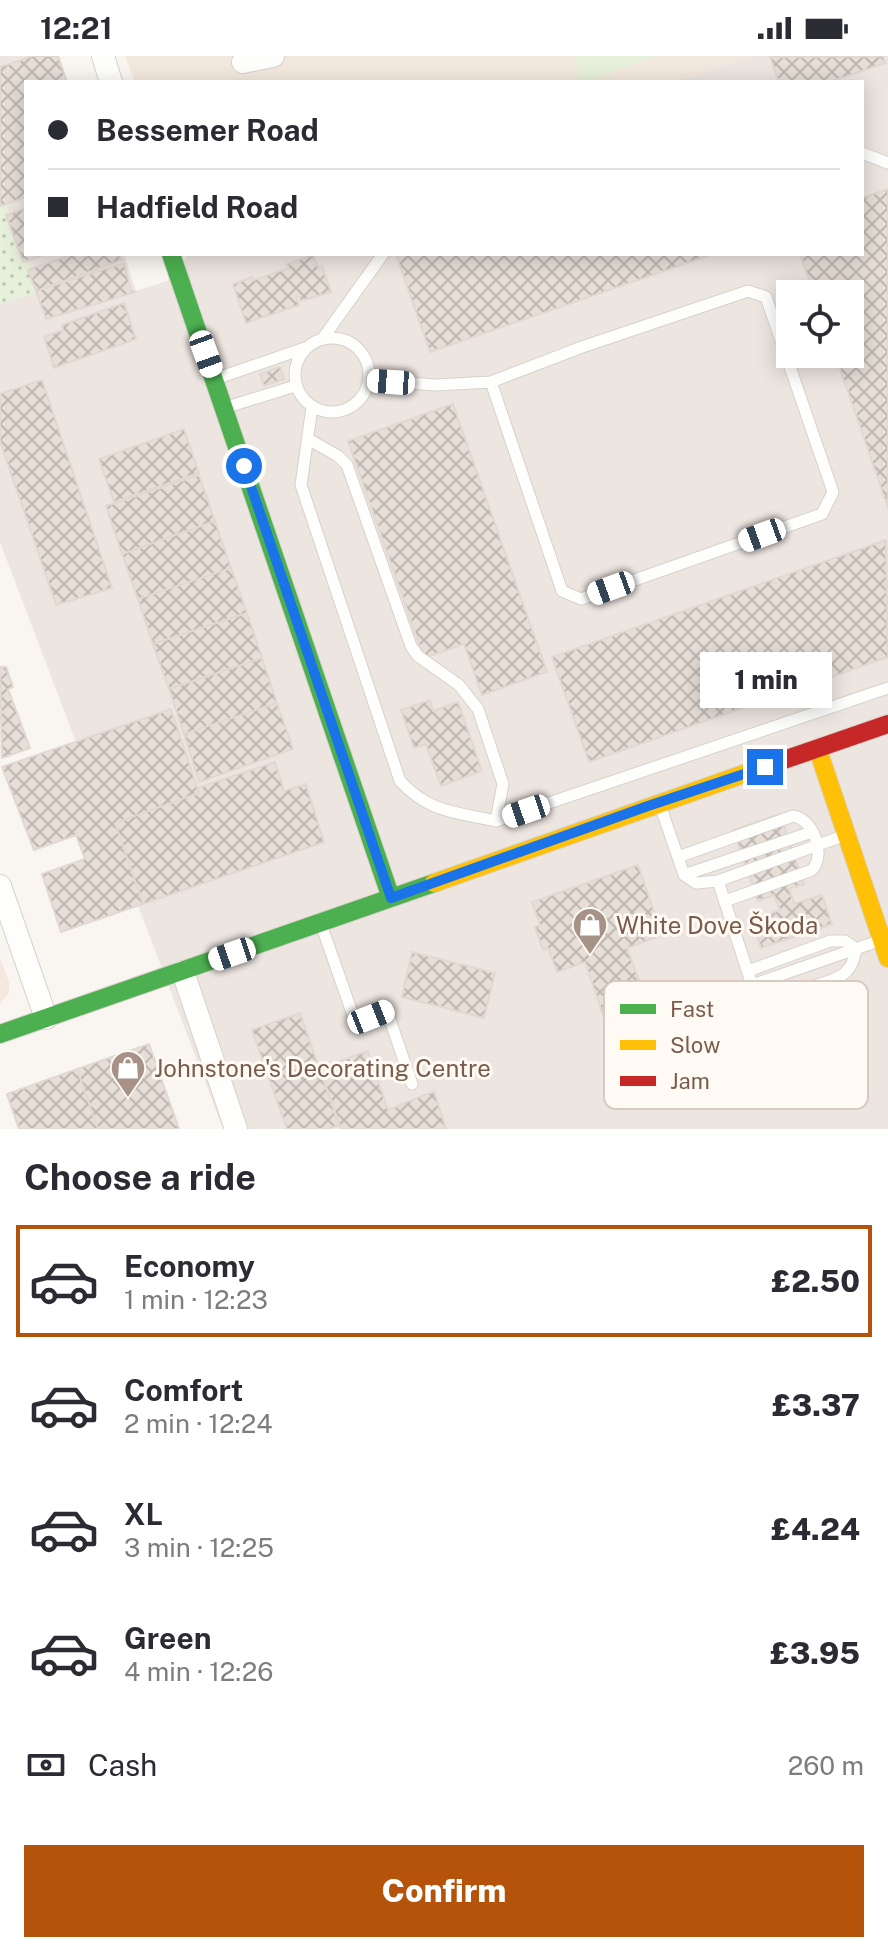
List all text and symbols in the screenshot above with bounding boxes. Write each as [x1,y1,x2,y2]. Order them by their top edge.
text: 12:21 [40,10,112,46]
text: Bessemer Road [96,112,319,148]
text: Hadfield Road [96,189,298,225]
map controls [776,280,864,368]
button: locate [776,280,864,368]
car [187,327,225,381]
car [366,368,416,396]
route start [226,448,262,484]
car [735,516,789,554]
car [584,569,638,607]
callout: 1 min [699,651,831,707]
text: 1 min [734,664,798,695]
route end [747,749,783,785]
car [499,792,553,830]
shop icon: White Dove Škoda [571,906,609,956]
place label: White Dove Škoda [616,911,818,939]
car [205,935,259,973]
legend [604,981,868,1109]
text: Fast [670,996,714,1022]
car [344,997,398,1037]
text: Slow [670,1032,720,1058]
shop icon: Johnstone's Decorating Centre [109,1049,147,1099]
place label: Johnstone's Decorating Centre [154,1054,491,1082]
text: Jam [670,1068,710,1094]
text: Choose a ride [24,1156,256,1198]
icon: car [28,1245,100,1317]
text: Economy [124,1248,255,1284]
text: £2.50 [771,1263,860,1299]
text: 1 min · 12:23 [124,1284,268,1315]
icon: car [28,1369,100,1441]
text: Comfort [124,1372,243,1408]
text: £3.37 [772,1387,860,1423]
text: 2 min · 12:24 [124,1408,273,1439]
icon: car [28,1493,100,1565]
text: XL [124,1496,163,1532]
text: £4.24 [771,1511,860,1547]
text: 3 min · 12:25 [124,1532,274,1563]
icon: car [28,1617,100,1689]
text: Green [124,1620,211,1656]
text: £3.95 [770,1635,860,1671]
text: 4 min · 12:26 [124,1656,273,1687]
icon: cash [24,1743,68,1787]
text: Cash [88,1747,157,1783]
text: 260 m [788,1750,864,1781]
button: Confirm [24,1845,864,1937]

